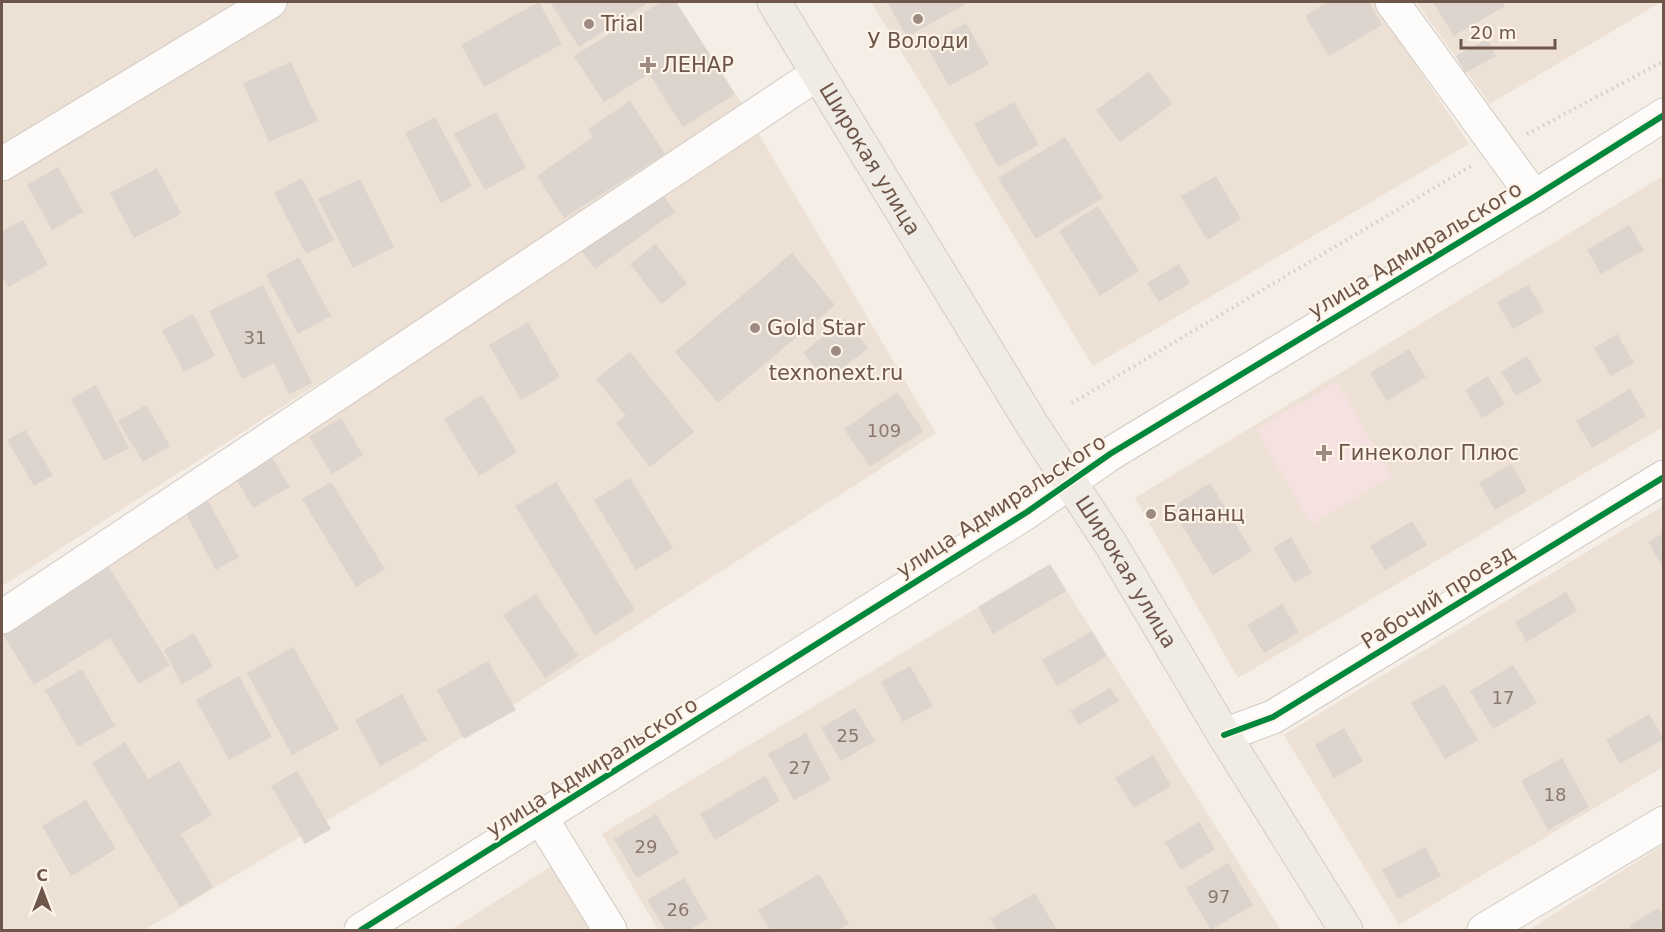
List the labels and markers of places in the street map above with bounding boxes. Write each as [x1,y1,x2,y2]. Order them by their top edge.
place label: Trial [600,12,644,36]
marker: У Володи [911,12,925,26]
marker: Trial [582,17,596,31]
place label: У Володи [867,29,969,53]
place label: ЛЕНАР [662,53,734,77]
marker: ЛЕНАР [639,56,657,74]
place label: Gold Star [767,316,865,340]
marker: Gold Star [748,321,762,335]
marker: texnonext.ru [829,344,843,358]
place label: texnonext.ru [769,361,903,385]
place label: Гинеколог Плюс [1338,441,1519,465]
marker: Гинеколог Плюс [1315,444,1333,462]
place label: Бананц [1163,502,1245,526]
marker: Бананц [1144,507,1158,521]

